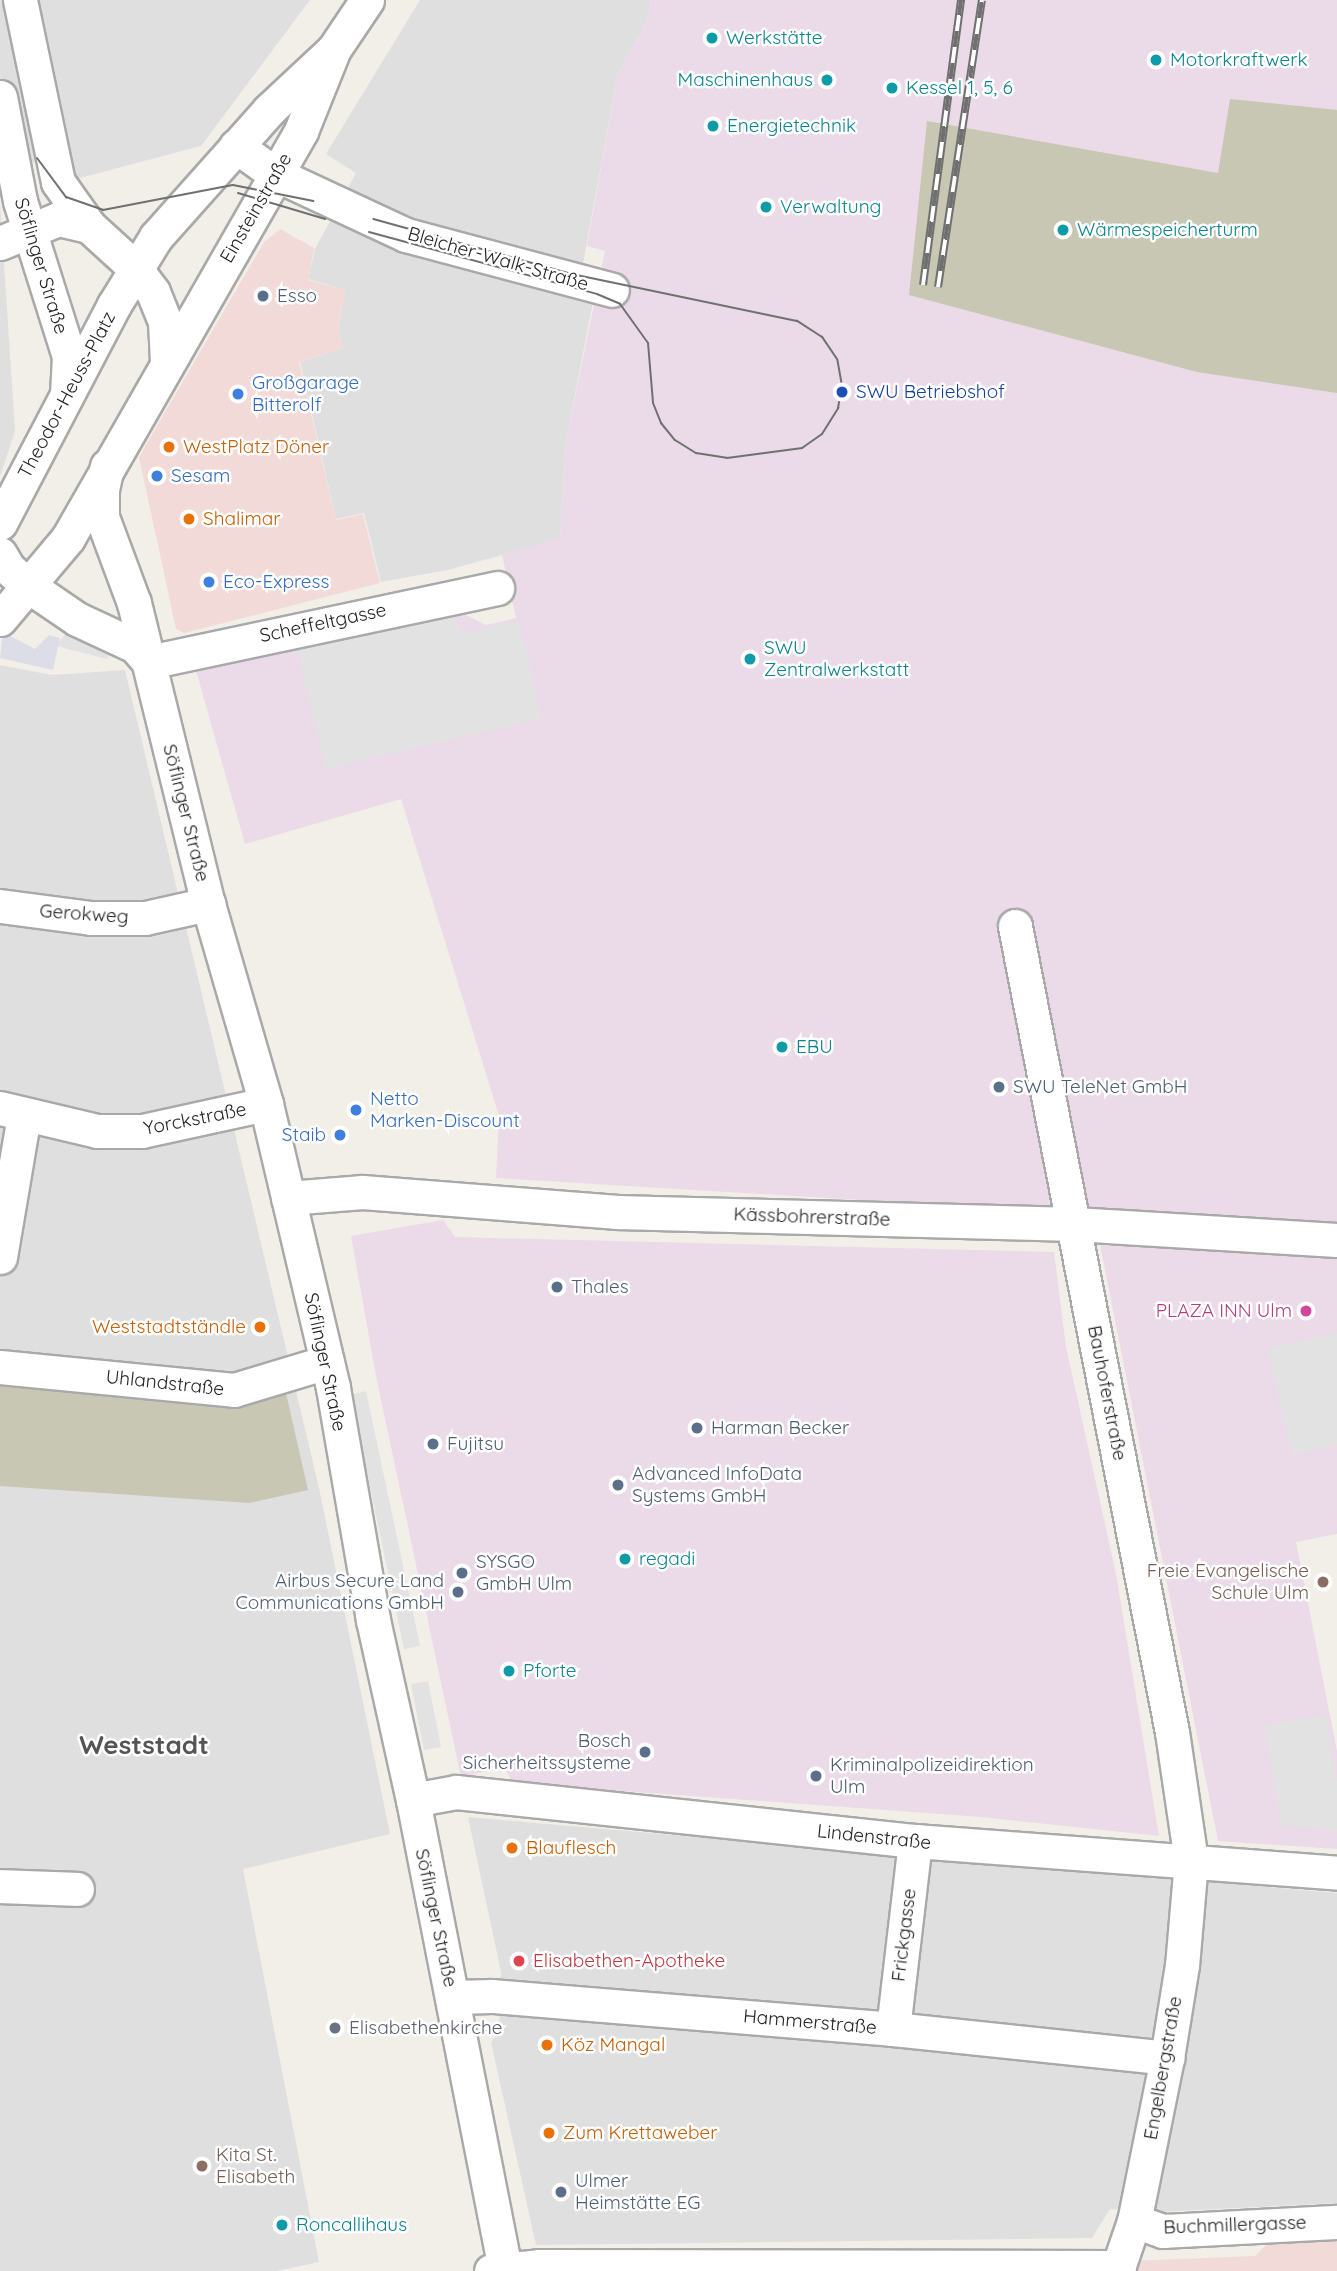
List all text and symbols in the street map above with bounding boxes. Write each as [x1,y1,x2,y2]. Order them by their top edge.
place label: Werkstätte [726,27,823,49]
marker: Werkstätte [704,30,720,46]
place label: Motorkraftwerk [1170,49,1308,71]
marker: Motorkraftwerk [1148,52,1164,68]
place label: Maschinenhaus [678,69,813,91]
marker: Maschinenhaus [819,72,835,88]
place label: Kessel 1, 5, 6 [906,77,1013,99]
marker: Kessel 1, 5, 6 [884,80,900,96]
place label: Energietechnik [727,115,856,137]
marker: Energietechnik [705,118,721,134]
street label: Einsteinstraße [215,149,297,267]
street label: Söflinger Straße [9,195,73,337]
place label: Verwaltung [780,196,881,218]
marker: Verwaltung [758,199,774,215]
place label: Wärmespeicherturm [1077,219,1258,241]
street label: Bleicher-Walk-Straße [405,222,591,296]
marker: Wärmespeicherturm [1055,222,1071,238]
place label: Esso [277,285,317,307]
marker: Esso [255,288,271,304]
street label: Theodor-Heuss-Platz [13,308,121,482]
place label: Großgarage Bitterolf [252,372,359,416]
place label: SWU Betriebshof [856,381,1005,403]
marker: SWU Betriebshof [834,384,850,400]
marker: Großgarage Bitterolf [230,386,246,402]
place label: WestPlatz Döner [183,436,329,458]
marker: WestPlatz Döner [161,439,177,455]
place label: Sesam [171,465,230,487]
marker: Sesam [149,468,165,484]
place label: Shalimar [203,508,281,530]
marker: Shalimar [181,511,197,527]
place label: Eco-Express [223,571,329,593]
marker: Eco-Express [201,574,217,590]
street label: Scheffeltgasse [258,598,388,648]
place label: SWU Zentralwerkstatt [764,637,909,681]
marker: SWU Zentralwerkstatt [742,651,758,667]
street label: Söflinger Straße [158,742,214,884]
street label: Gerokweg [39,900,129,928]
place label: EBU [796,1036,833,1058]
marker: EBU [774,1039,790,1055]
place label: SWU TeleNet GmbH [1013,1076,1188,1098]
marker: SWU TeleNet GmbH [991,1079,1007,1095]
place label: Netto Marken-Discount [370,1088,520,1132]
street label: Yorckstraße [142,1098,248,1140]
marker: Netto Marken-Discount [348,1102,364,1118]
place label: Staib [282,1124,326,1146]
marker: Staib [332,1127,348,1143]
street label: Kässbohrerstraße [733,1203,891,1231]
place label: Thales [571,1276,629,1298]
marker: Thales [549,1279,565,1295]
street label: Söflinger Straße [299,1291,351,1433]
place label: PLAZA INN Ulm [1156,1300,1292,1322]
marker: PLAZA INN Ulm [1298,1303,1314,1319]
place label: Weststadtständle [92,1316,246,1338]
marker: Weststadtständle [252,1319,268,1335]
street label: Bauhoferstraße [1083,1324,1131,1462]
street label: Uhlandstraße [105,1365,225,1401]
place label: Harman Becker [711,1417,849,1439]
marker: Harman Becker [689,1420,705,1436]
place label: Fujitsu [447,1433,504,1455]
marker: Fujitsu [425,1436,441,1452]
place label: Advanced InfoData Systems GmbH [632,1463,802,1507]
marker: Advanced InfoData Systems GmbH [610,1477,626,1493]
place label: regadi [639,1548,695,1570]
place label: SYSGO GmbH Ulm [476,1551,572,1595]
marker: regadi [617,1551,633,1567]
place label: Freie Evangelische Schule Ulm [1147,1560,1309,1604]
marker: SYSGO GmbH Ulm [454,1565,470,1581]
place label: Airbus Secure Land Communications GmbH [235,1570,444,1614]
marker: Freie Evangelische Schule Ulm [1315,1574,1331,1590]
marker: Airbus Secure Land Communications GmbH [450,1584,466,1600]
place label: Pforte [523,1660,576,1682]
marker: Pforte [501,1663,517,1679]
district label: Weststadt [79,1729,209,1761]
place label: Bosch Sicherheitssysteme [463,1730,631,1774]
marker: Bosch Sicherheitssysteme [637,1744,653,1760]
place label: Kriminalpolizeidirektion Ulm [830,1754,1034,1798]
marker: Kriminalpolizeidirektion Ulm [808,1768,824,1784]
street label: Lindenstraße [816,1820,932,1854]
place label: Blauflesch [526,1837,616,1859]
marker: Blauflesch [504,1840,520,1856]
street label: Söflinger Straße [410,1847,462,1989]
street label: Frickgasse [887,1887,921,1983]
place label: Elisabethen-Apotheke [533,1950,725,1972]
marker: Elisabethen-Apotheke [511,1953,527,1969]
street label: Engelbergstraße [1139,1994,1187,2142]
street label: Hammerstraße [742,2005,878,2039]
place label: Elisabethenkirche [349,2017,503,2039]
marker: Elisabethenkirche [327,2020,343,2036]
place label: Köz Mangal [561,2034,665,2056]
marker: Köz Mangal [539,2037,555,2053]
place label: Zum Krettaweber [563,2122,718,2144]
marker: Zum Krettaweber [541,2125,557,2141]
place label: Kita St. Elisabeth [216,2144,295,2188]
marker: Kita St. Elisabeth [194,2158,210,2174]
place label: Ulmer Heimstätte EG [575,2170,700,2214]
marker: Ulmer Heimstätte EG [553,2184,569,2200]
street label: Buchmillergasse [1163,2211,1307,2239]
place label: Roncallihaus [296,2214,407,2236]
marker: Roncallihaus [274,2217,290,2233]

